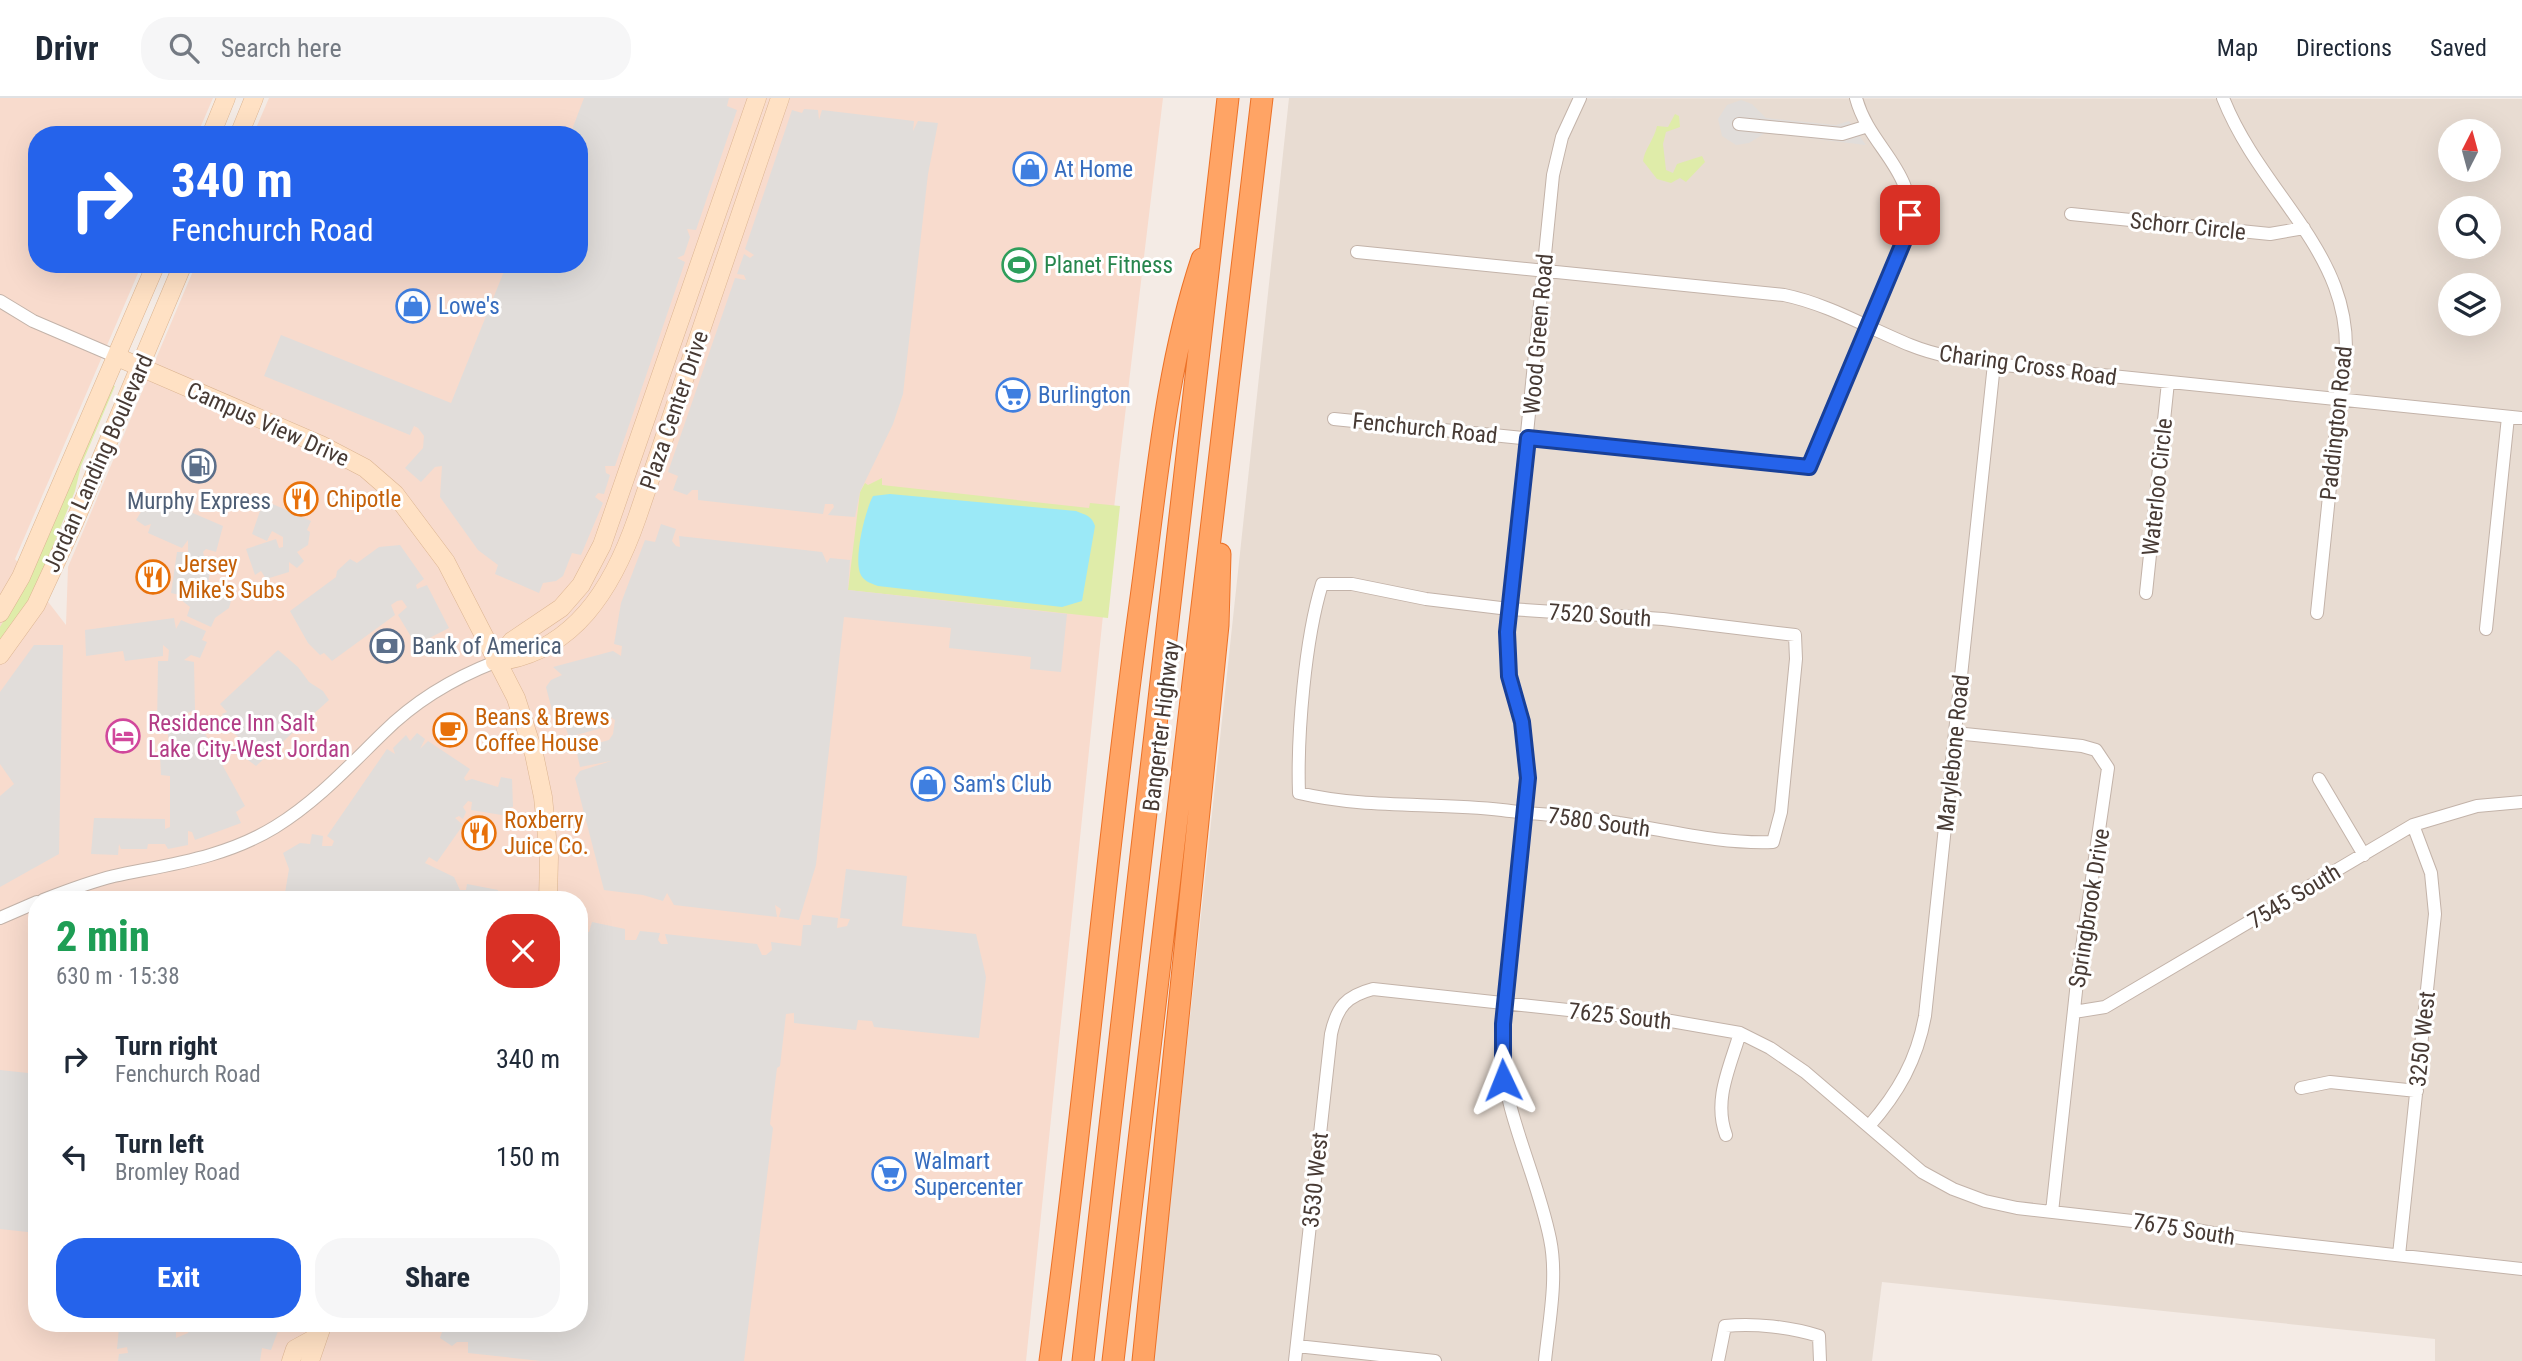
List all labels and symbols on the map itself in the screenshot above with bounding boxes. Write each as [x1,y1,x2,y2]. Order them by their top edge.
north arrow [2438,119,2501,182]
shop icon: At Home [1011,150,1049,188]
place label: At Home [1054,156,1133,183]
pin [1880,185,1940,245]
street label: Schorr Circle [2129,207,2247,246]
sports icon: Planet Fitness [1000,246,1038,284]
place label: Planet Fitness [1044,252,1173,279]
street label: Wood Green Road [1518,252,1559,416]
shop icon: Lowe's [394,287,432,325]
place label: Lowe's [438,293,500,320]
street label: Plaza Center Drive [635,327,714,493]
street label: Charing Cross Road [1937,340,2118,391]
street label: Paddington Road [2315,345,2358,502]
street label: Jordan Landing Boulevard [38,350,159,576]
supermarket icon: Burlington [994,376,1032,414]
street label: Campus View Drive [183,377,353,472]
place label: Burlington [1038,382,1131,409]
street label: Fenchurch Road [1351,407,1499,450]
street label: Waterloo Circle [2137,417,2178,557]
fuel station icon: Murphy Express [180,447,218,485]
restaurant icon: Chipotle [282,480,320,518]
place label: Chipotle [326,486,401,513]
place label: Murphy Express [127,488,271,515]
place label: Jersey Mike's Subs [178,551,285,604]
restaurant icon: Jersey Mike's Subs [134,558,172,596]
street label: 7520 South [1548,598,1652,633]
bank icon: Bank of America [368,627,406,665]
place label: Bank of America [412,633,562,660]
street label: Bangerter Highway [1138,639,1185,813]
street label: Marylebone Road [1932,673,1975,833]
place label: Beans & Brews Coffee House [475,704,610,757]
place label: Residence Inn Salt Lake City-West Jordan [148,710,350,763]
cafe icon: Beans & Brews Coffee House [431,711,469,749]
hotel icon: Residence Inn Salt Lake City-West Jordan [104,717,142,755]
shop icon: Sam's Club [909,765,947,803]
place label: Sam's Club [953,771,1052,798]
street label: 7580 South [1546,802,1652,843]
place label: Roxberry Juice Co. [504,807,589,860]
restaurant icon: Roxberry Juice Co. [460,814,498,852]
street label: Springbrook Drive [2064,827,2115,990]
street label: 7545 South [2243,858,2345,935]
street label: 3250 West [2404,990,2441,1088]
street label: 7625 South [1567,998,1673,1035]
position arrow [1466,1043,1540,1117]
street label: 3530 West [1297,1131,1334,1229]
place label: Walmart Supercenter [914,1148,1023,1201]
supermarket icon: Walmart Supercenter [870,1155,908,1193]
street label: 7675 South [2131,1208,2237,1251]

